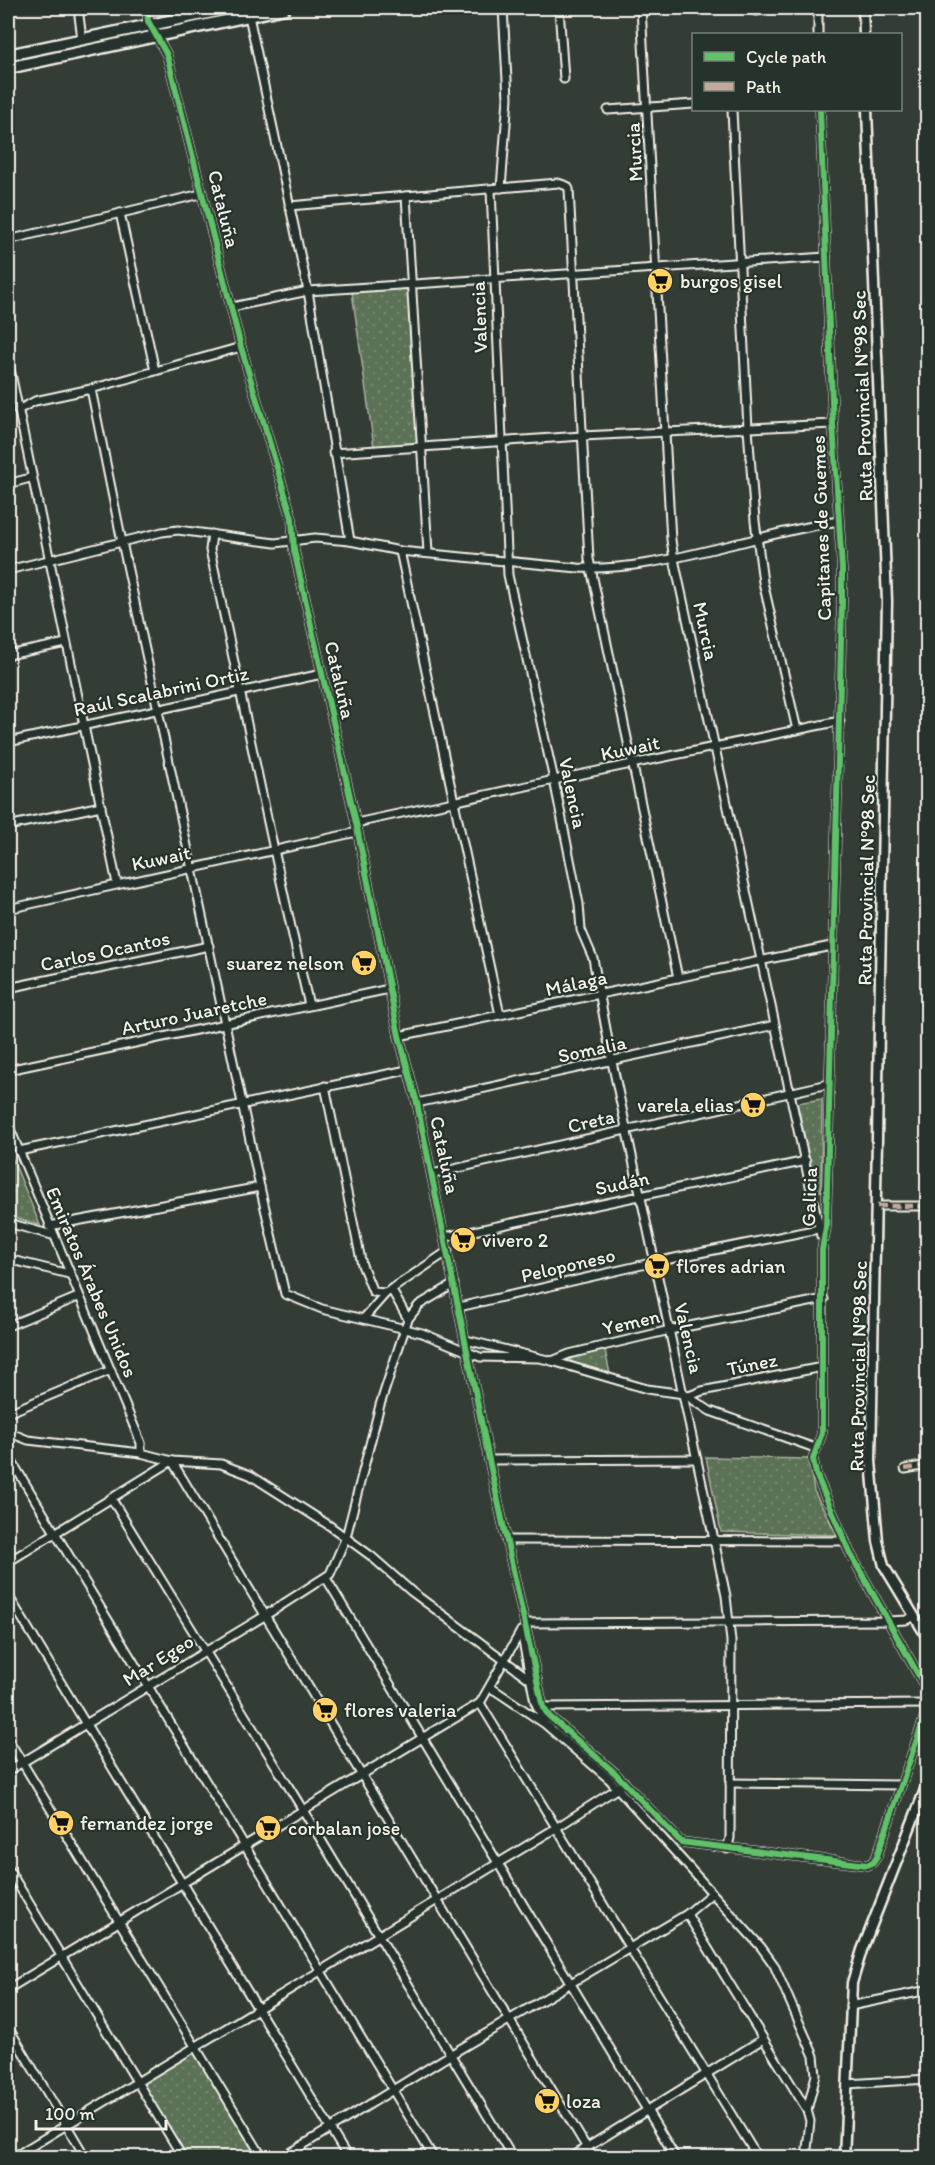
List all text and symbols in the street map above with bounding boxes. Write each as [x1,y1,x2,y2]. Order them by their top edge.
legend [692,33,902,111]
text: Cycle path [746,46,827,68]
text: Path [746,76,781,98]
street label: Murcia [620,121,648,182]
street label: Cataluña [203,168,245,251]
supermarket icon: burgos gisel [645,266,675,296]
place label: burgos gisel [680,269,783,293]
street label: Valencia [466,280,492,353]
street label: Ruta Provincial Nº98 Sec [846,290,878,502]
street label: Capitanes de Guemes [806,435,836,621]
street label: Murcia [688,599,724,663]
street label: Cataluña [319,639,361,722]
street label: Raúl Scalabrini Ortiz [71,661,251,721]
street label: Kuwait [598,730,662,766]
street label: Valencia [554,755,592,831]
street label: Ruta Provincial Nº98 Sec [852,774,880,986]
street label: Kuwait [129,840,193,876]
street label: Carlos Ocantos [38,926,172,976]
supermarket icon: suarez nelson [349,948,379,978]
place label: suarez nelson [226,951,344,975]
street label: Málaga [543,965,609,1001]
street label: Arturo Juaretche [119,986,269,1040]
street label: Somalia [556,1030,629,1068]
supermarket icon: varela elias [738,1090,768,1120]
place label: varela elias [637,1093,734,1117]
street label: Creta [565,1104,617,1138]
street label: Cataluña [425,1114,465,1197]
street label: Sudán [593,1166,651,1200]
street label: Galicia [796,1166,822,1227]
street label: Emiratos Árabes Unidos [41,1183,143,1381]
supermarket icon: vivero 2 [448,1225,478,1255]
place label: vivero 2 [482,1228,549,1252]
street label: Peloponeso [518,1242,618,1288]
supermarket icon: flores adrian [642,1251,672,1281]
place label: flores adrian [676,1254,786,1278]
street label: Ruta Provincial Nº98 Sec [844,1260,872,1472]
street label: Valencia [669,1300,709,1376]
street label: Yemen [600,1304,662,1340]
street label: Túnez [725,1347,779,1381]
street label: Mar Egeo [118,1629,198,1691]
supermarket icon: flores valeria [310,1695,340,1725]
place label: flores valeria [344,1698,457,1722]
supermarket icon: fernandez jorge [46,1808,76,1838]
place label: fernandez jorge [80,1811,213,1835]
supermarket icon: corbalan jose [253,1813,283,1843]
place label: corbalan jose [288,1816,400,1840]
supermarket icon: loza [532,2086,562,2116]
place label: loza [566,2089,601,2113]
scale bar [36,2093,166,2131]
text: 100 m [45,2103,95,2125]

